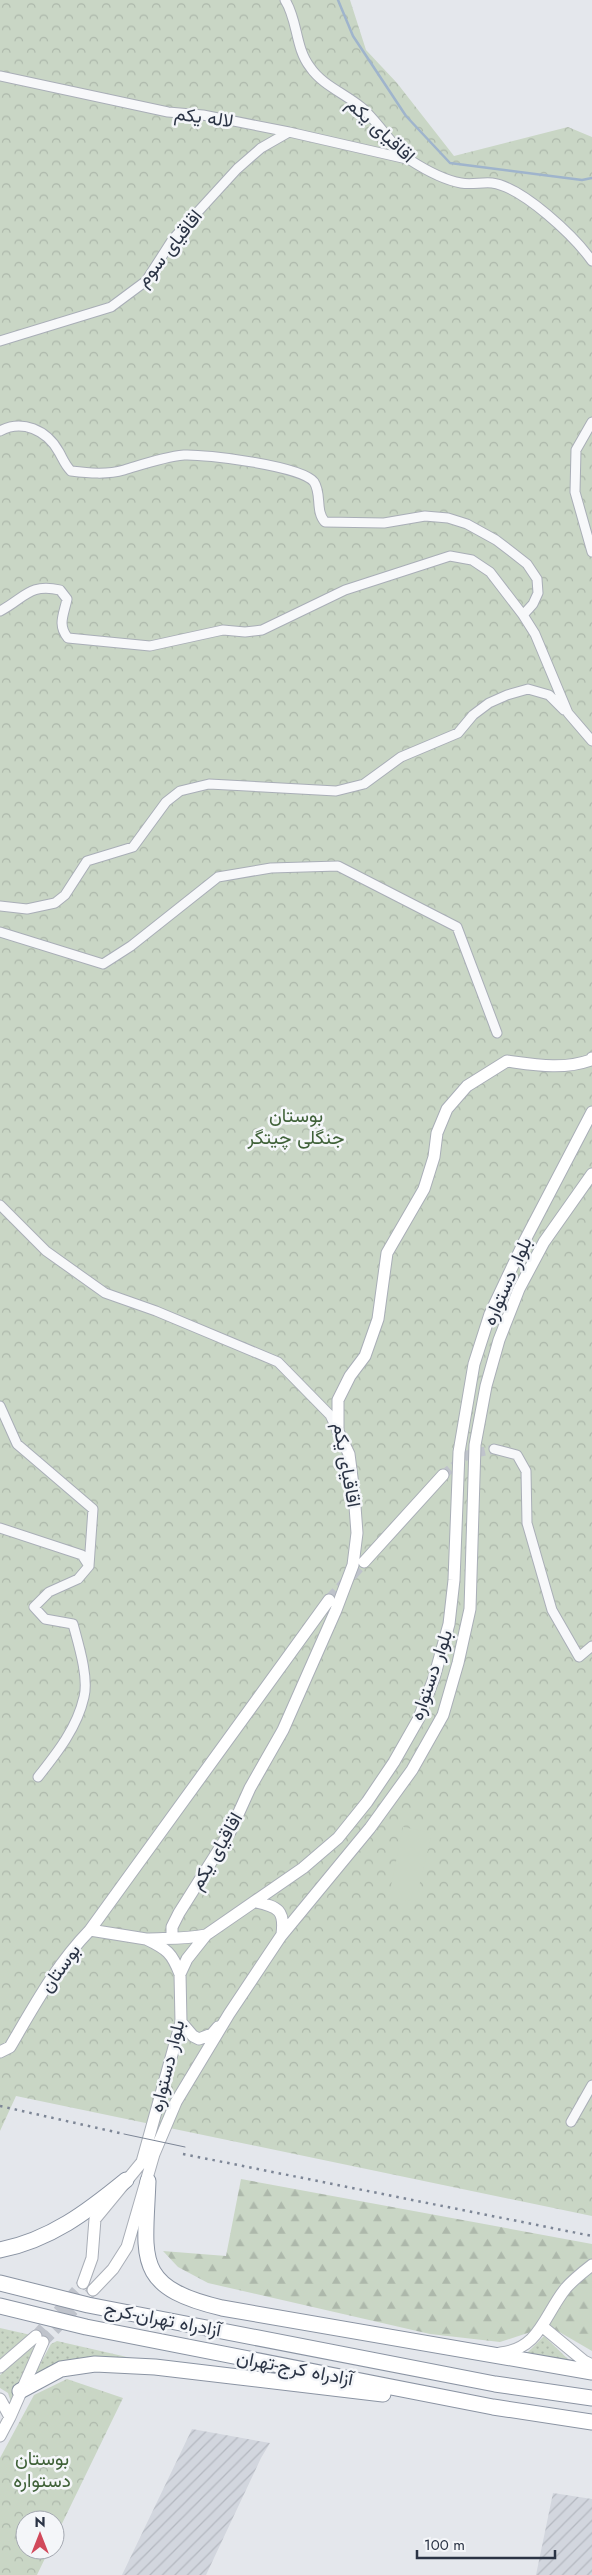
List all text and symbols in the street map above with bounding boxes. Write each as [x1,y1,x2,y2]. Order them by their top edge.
street label: اقاقیای یکم [341,91,421,169]
street label: لاله یکم [173,99,235,135]
street label: اقاقیای سوم [129,204,209,292]
park label: بوستان جنگلی چیتگر [247,1102,344,1151]
street label: بلوار دستواره [475,1232,539,1330]
street label: اقاقیای یکم [326,1421,368,1509]
street label: بلوار دستواره [403,1626,459,1724]
street label: اقاقیای یکم [183,1807,249,1895]
street label: بوستان [33,1938,87,1998]
street label: بلوار دستواره [142,2017,192,2115]
street label: آزادراه تهران-کرج [102,2294,225,2344]
street label: آزادراه کرج-تهران [234,2343,357,2393]
park label: بوستان دستواره [13,2445,71,2494]
north arrow [15,2510,65,2560]
text: N [34,2512,46,2532]
scale bar [417,2528,554,2560]
text: 100 m [424,2534,465,2556]

